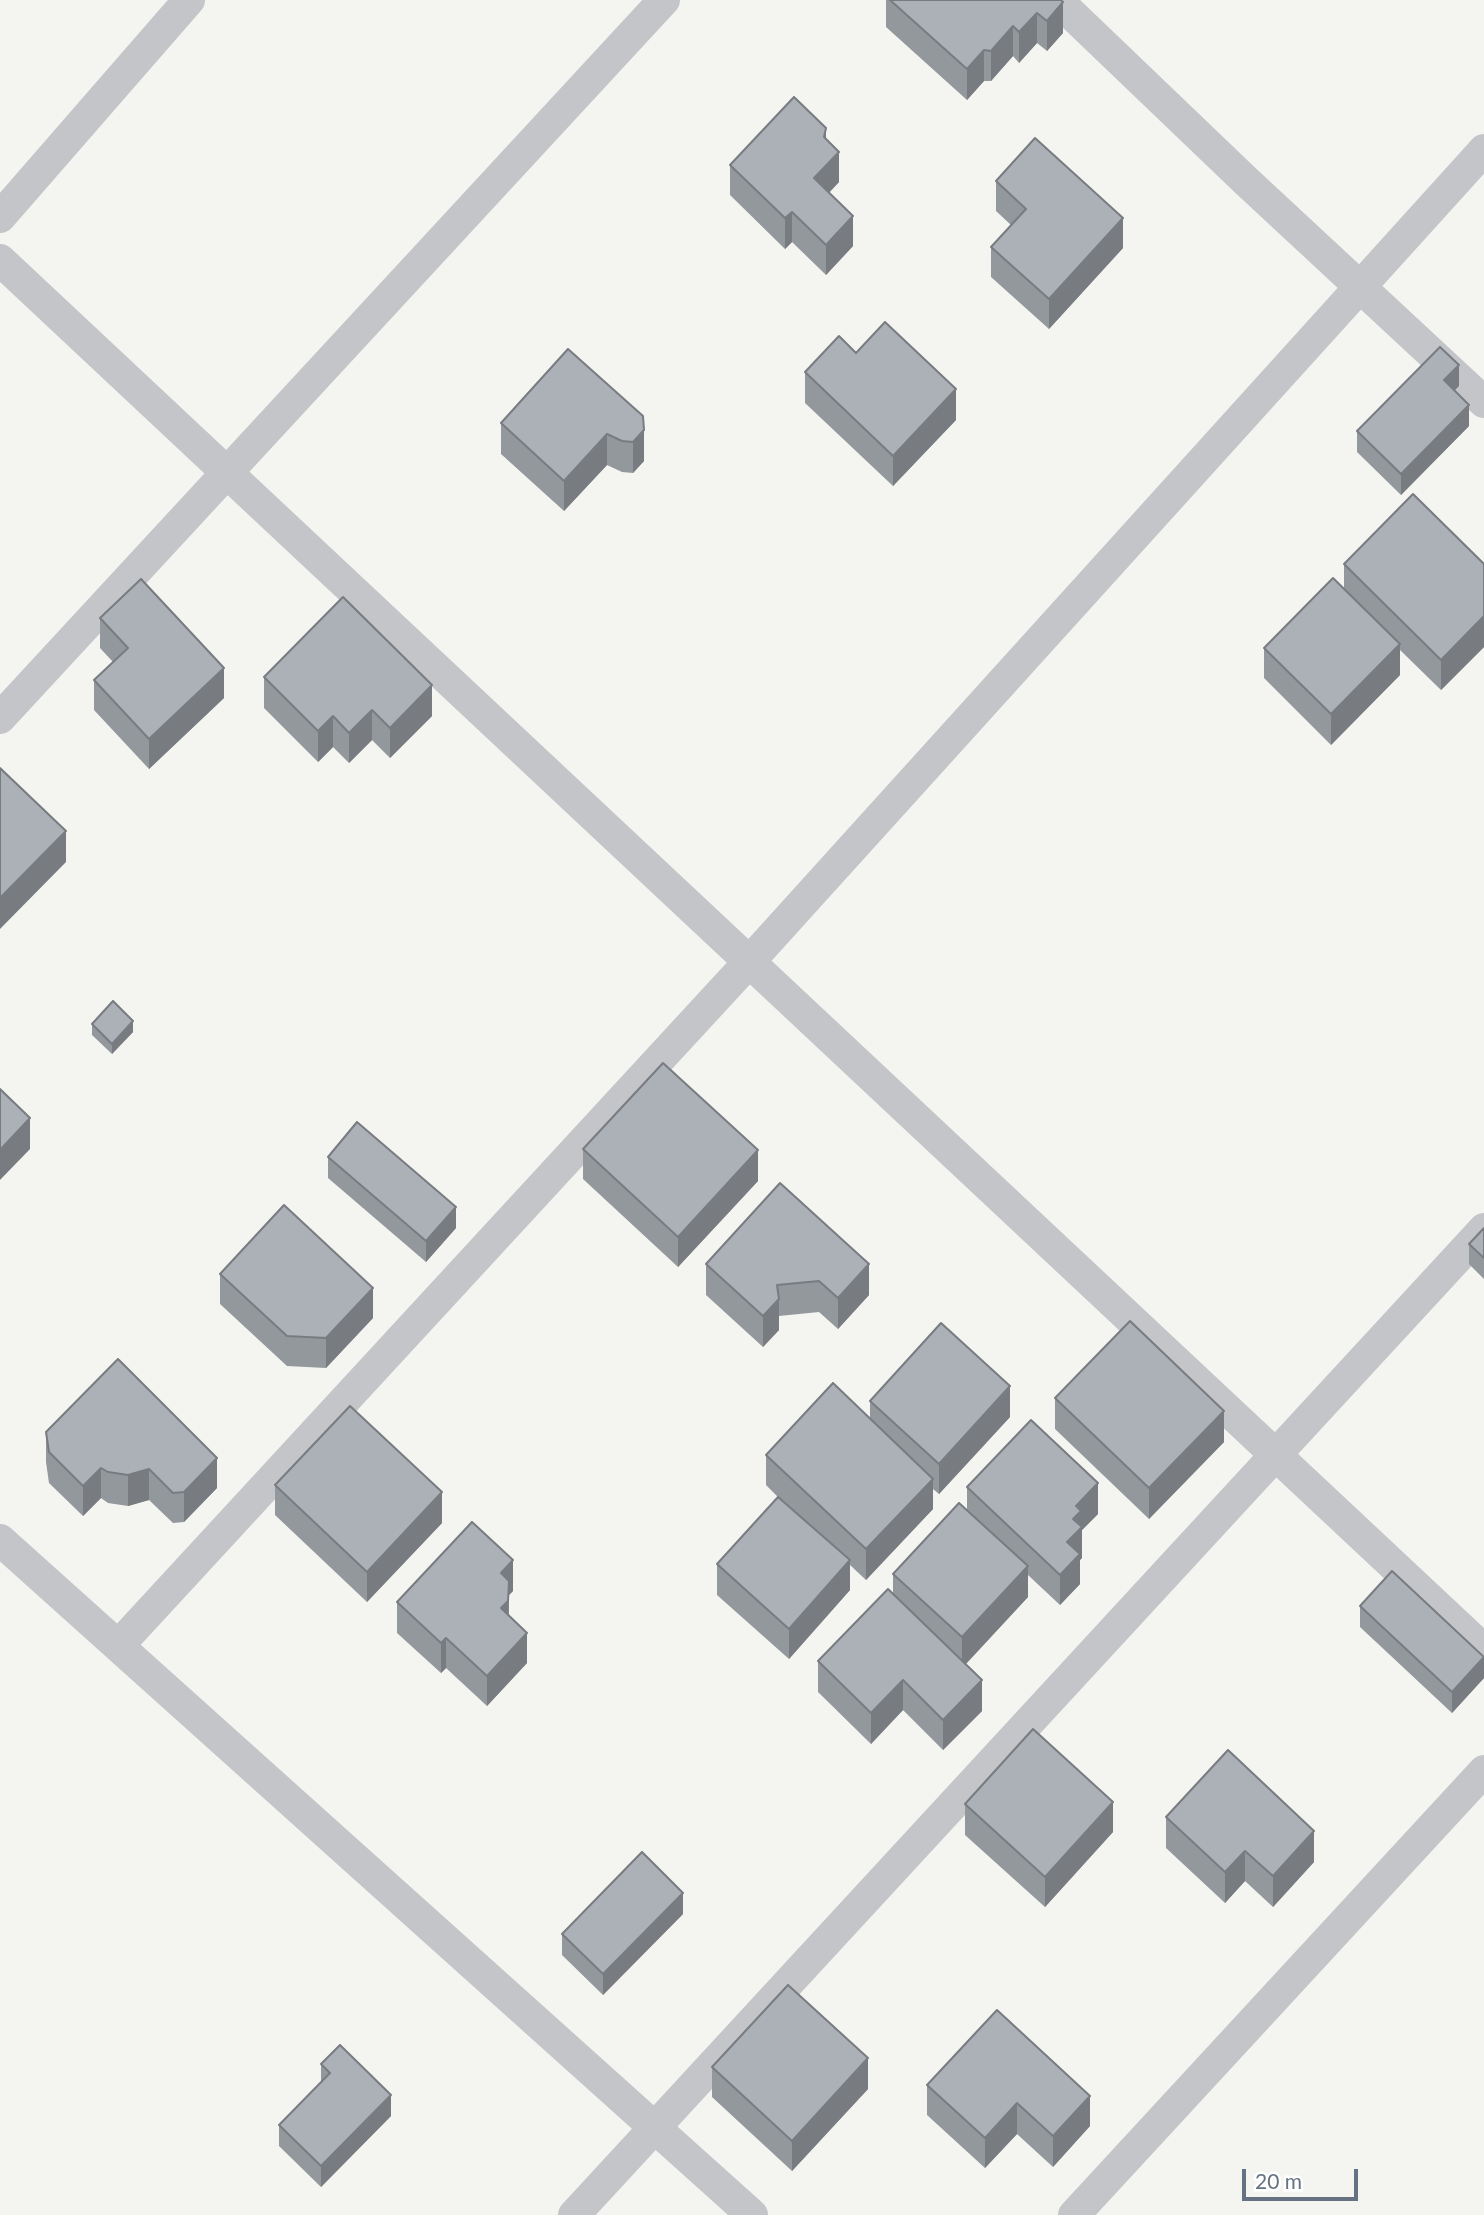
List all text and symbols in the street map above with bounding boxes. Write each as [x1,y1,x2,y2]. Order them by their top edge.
scale bar [1246,2156,1362,2200]
text: 20 m [1255,2168,1302,2193]

